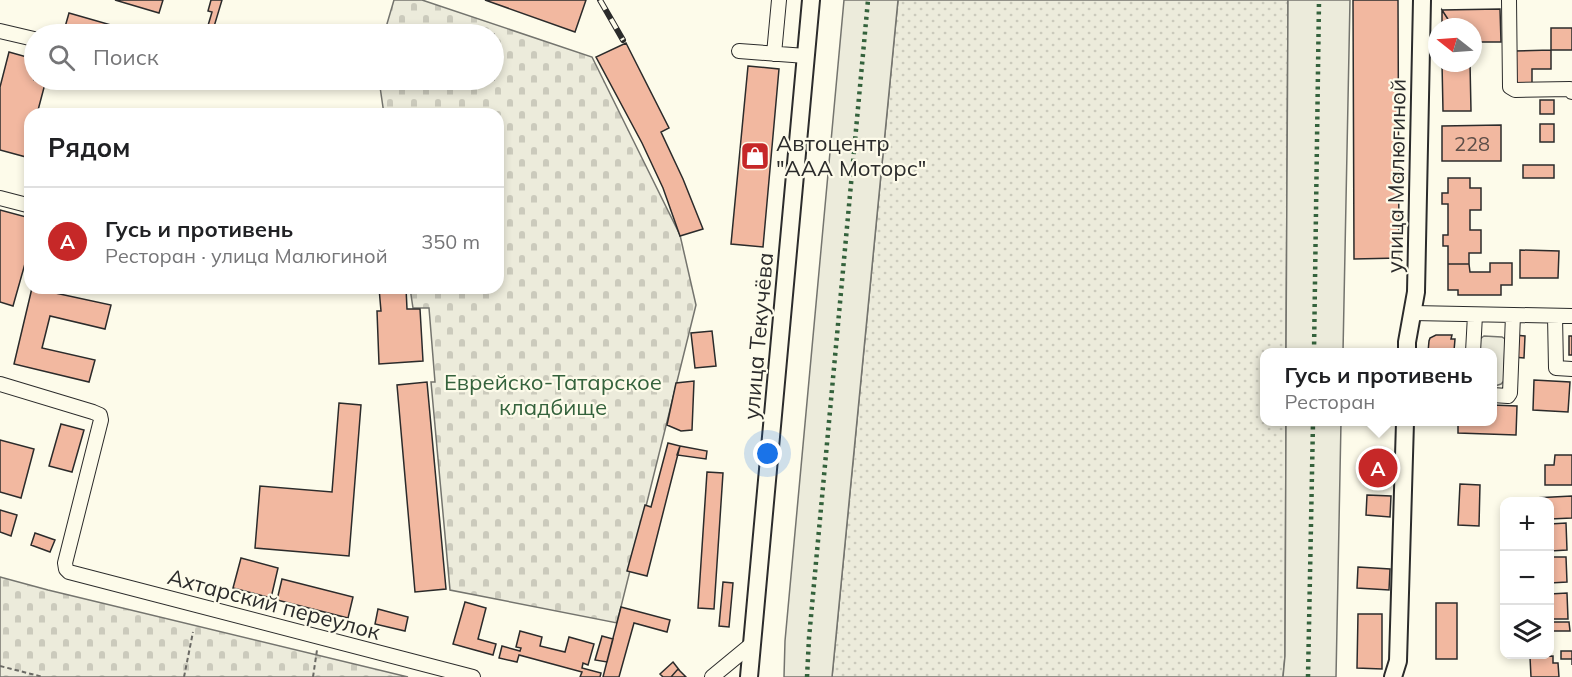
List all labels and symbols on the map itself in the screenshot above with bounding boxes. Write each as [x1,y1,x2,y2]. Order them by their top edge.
north arrow [1428,18,1482,72]
street label: улица Малюгиной [1380,79,1412,273]
place label: Автоцентр "ААА Моторс" [776,129,926,182]
house number: 228 [1454,131,1490,156]
shop icon: Автоцентр "ААА Моторс" [739,140,771,172]
street label: улица Текучёва [737,251,779,421]
park label: Еврейско-Татарское кладбище [444,368,662,421]
your location [753,439,782,468]
pin: A [1358,446,1398,490]
street label: Ахтарский переулок [165,562,384,646]

